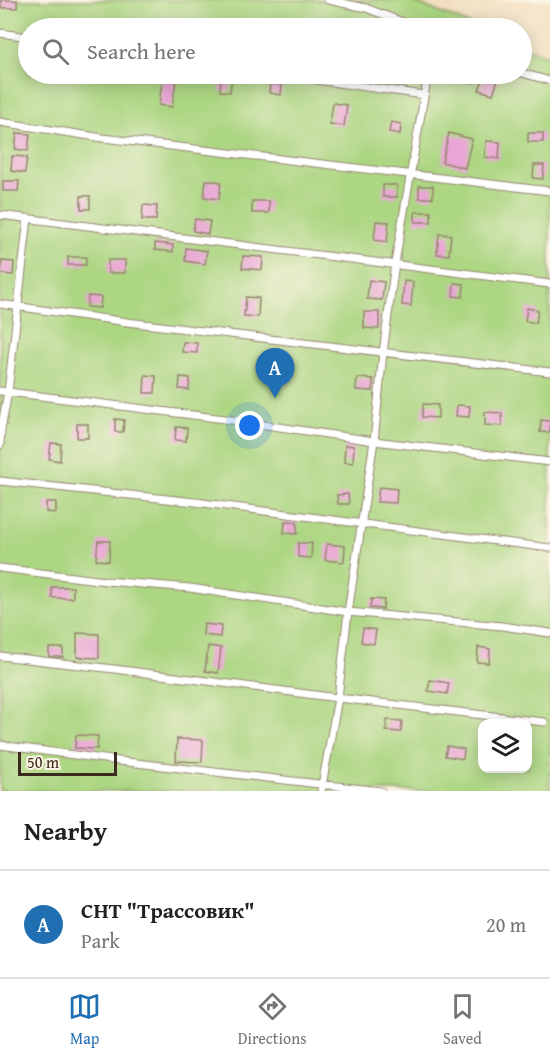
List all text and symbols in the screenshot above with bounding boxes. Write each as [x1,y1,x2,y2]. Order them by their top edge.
search box [18,18,532,84]
icon: search [39,35,72,68]
text: Search here [87,35,196,67]
pin: A [256,348,294,398]
your location [235,411,264,440]
map controls [478,719,532,773]
button: layers [478,719,532,773]
scale bar [18,749,117,776]
text: 50 m [27,750,59,774]
text: Nearby [24,811,107,850]
text: СНТ "Трассовик" [81,894,255,926]
text: A [37,910,50,939]
text: 20 m [486,910,526,939]
text: Park [81,926,120,955]
tab: Map [68,990,101,1050]
tab: Directions [238,990,307,1050]
tab: Saved [443,990,482,1050]

